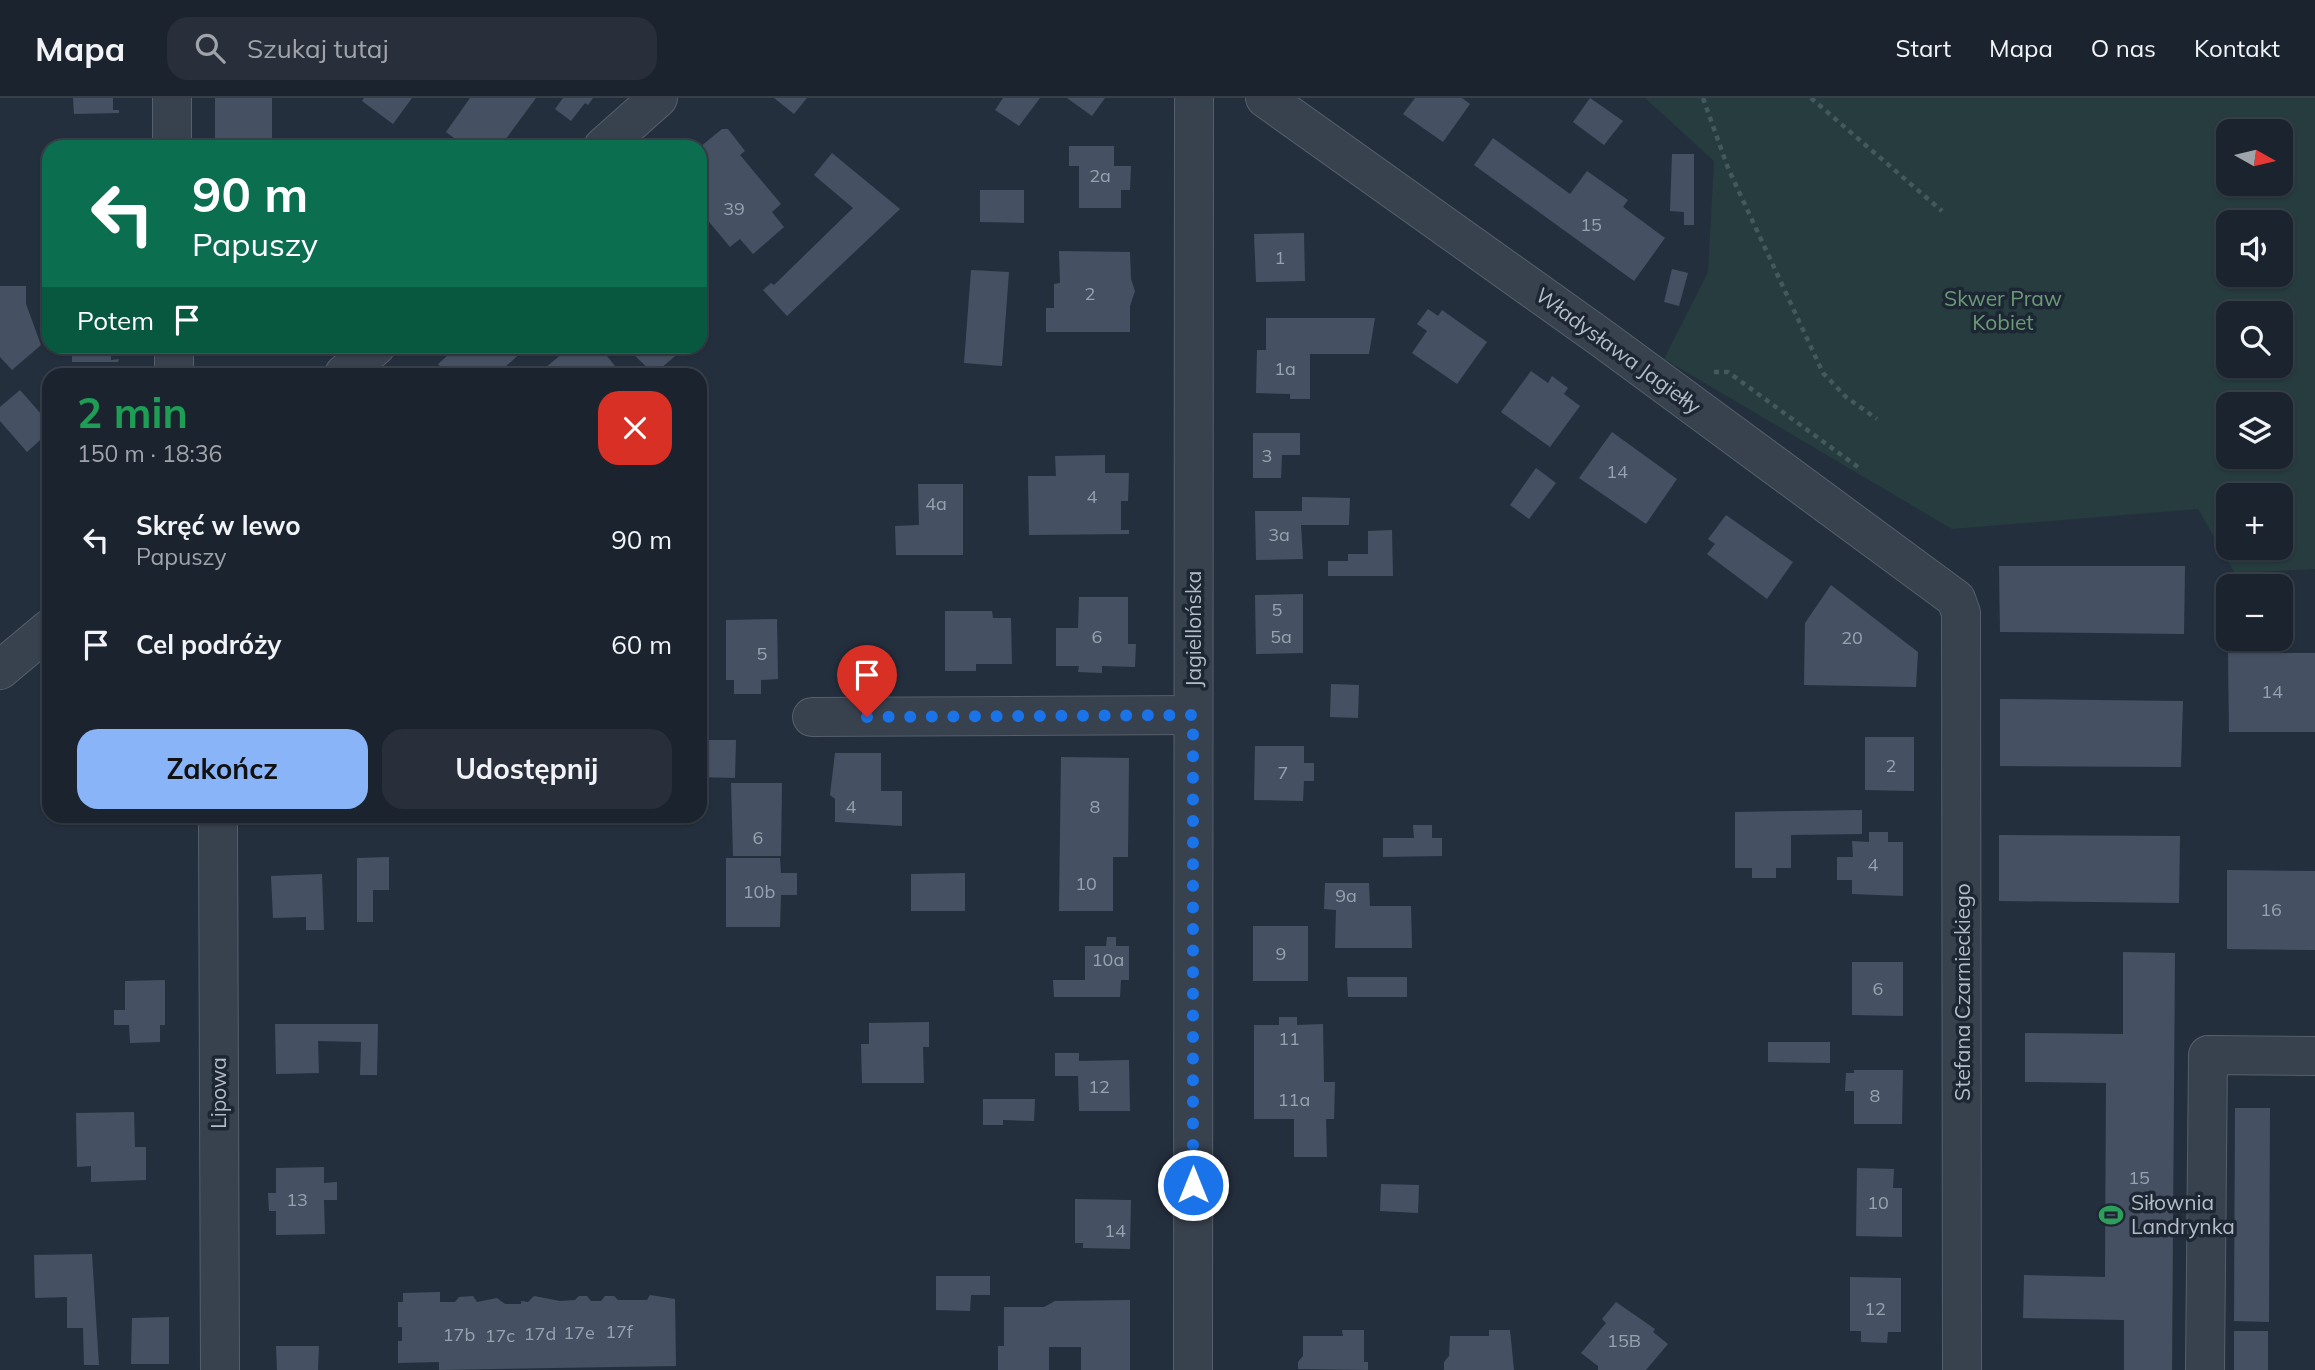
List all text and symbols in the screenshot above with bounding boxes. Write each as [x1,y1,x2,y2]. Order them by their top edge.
search box [167,17,657,80]
text: Mapa [35,28,125,69]
icon: search [191,29,229,67]
text: Szukaj tutaj [247,32,389,65]
text: Start [1896,33,1951,63]
text: Mapa [1989,33,2053,63]
text: O nas [2091,33,2156,63]
text: Kontakt [2194,33,2280,63]
north arrow [2216,119,2292,196]
map controls [2216,119,2293,651]
text: 90 m [192,163,308,224]
house number: 2a [1089,164,1111,187]
icon: left [77,168,168,259]
house number: 39 [723,197,745,220]
button: sound [2216,210,2293,287]
house number: 15 [1580,213,1602,236]
text: Papuszy [192,224,318,264]
house number: 1 [1275,246,1285,269]
street label: Władysława Jagiełły [1531,281,1706,419]
house number: 2 [1085,282,1095,305]
park label: Skwer Praw Kobiet [1944,285,2062,335]
icon: arrive [168,301,206,339]
button: search [2216,301,2293,378]
text: Potem [77,304,154,337]
house number: 1a [1274,357,1296,380]
text: 2 min [77,386,188,439]
button: close [598,391,672,465]
button: layers [2216,392,2293,469]
text: 150 m · 18:36 [77,439,222,468]
house number: 3 [1262,444,1272,467]
house number: 14 [1606,460,1628,483]
button: + [2216,483,2293,560]
house number: 4 [1087,485,1098,508]
house number: 4a [925,492,947,515]
text: Skręć w lewo [136,509,301,542]
icon: left [77,521,115,559]
text: 90 m [611,523,672,556]
house number: 3a [1268,523,1290,546]
text: Papuszy [136,542,227,571]
street label: Jagiellońska [1180,571,1206,687]
button: − [2216,574,2293,651]
house number: 5 [1272,598,1283,621]
house number: 6 [1092,625,1102,648]
house number: 5a [1270,625,1292,648]
icon: arrive [77,626,115,664]
house number: 20 [1841,626,1863,649]
text: Cel podróży [136,628,281,661]
text: 60 m [611,628,672,661]
house number: 5 [757,642,768,665]
pin [837,645,897,717]
icon: arrive [848,656,886,694]
house number: 14 [2261,680,2283,703]
button: Zakończ [77,729,368,809]
button: Udostępnij [382,729,672,809]
house number: 2 [1886,754,1896,777]
house number: 7 [1278,761,1288,784]
house number: 4 [846,795,857,818]
house number: 8 [1090,795,1100,818]
house number: 6 [753,826,763,849]
house number: 4 [1868,853,1879,876]
house number: 10 [1075,872,1097,895]
house number: 10b [743,880,775,903]
street label: Stefana Czarnieckiego [1949,883,1975,1101]
house number: 9a [1335,884,1357,907]
house number: 16 [2260,898,2282,921]
house number: 9 [1276,942,1286,965]
house number: 10a [1092,948,1124,971]
house number: 6 [1873,977,1883,1000]
house number: 11 [1278,1027,1300,1050]
street label: Lipowa [205,1057,231,1129]
house number: 12 [1088,1075,1110,1098]
house number: 8 [1870,1084,1880,1107]
house number: 11a [1278,1088,1310,1111]
position arrow [1156,1148,1230,1222]
house number: 15 [2128,1166,2150,1189]
house number: 13 [286,1188,308,1211]
place label: Siłownia Landrynka [2131,1189,2235,1239]
house number: 10 [1867,1191,1889,1214]
sports icon: Siłownia Landrynka [2097,1201,2125,1229]
house number: 14 [1104,1219,1126,1242]
house number: 12 [1864,1297,1886,1320]
house number: 17f [605,1320,634,1343]
house number: 17e [563,1321,595,1344]
house number: 17d [524,1322,556,1345]
house number: 17b [443,1323,475,1346]
house number: 17c [485,1324,515,1347]
house number: 15B [1607,1329,1641,1352]

